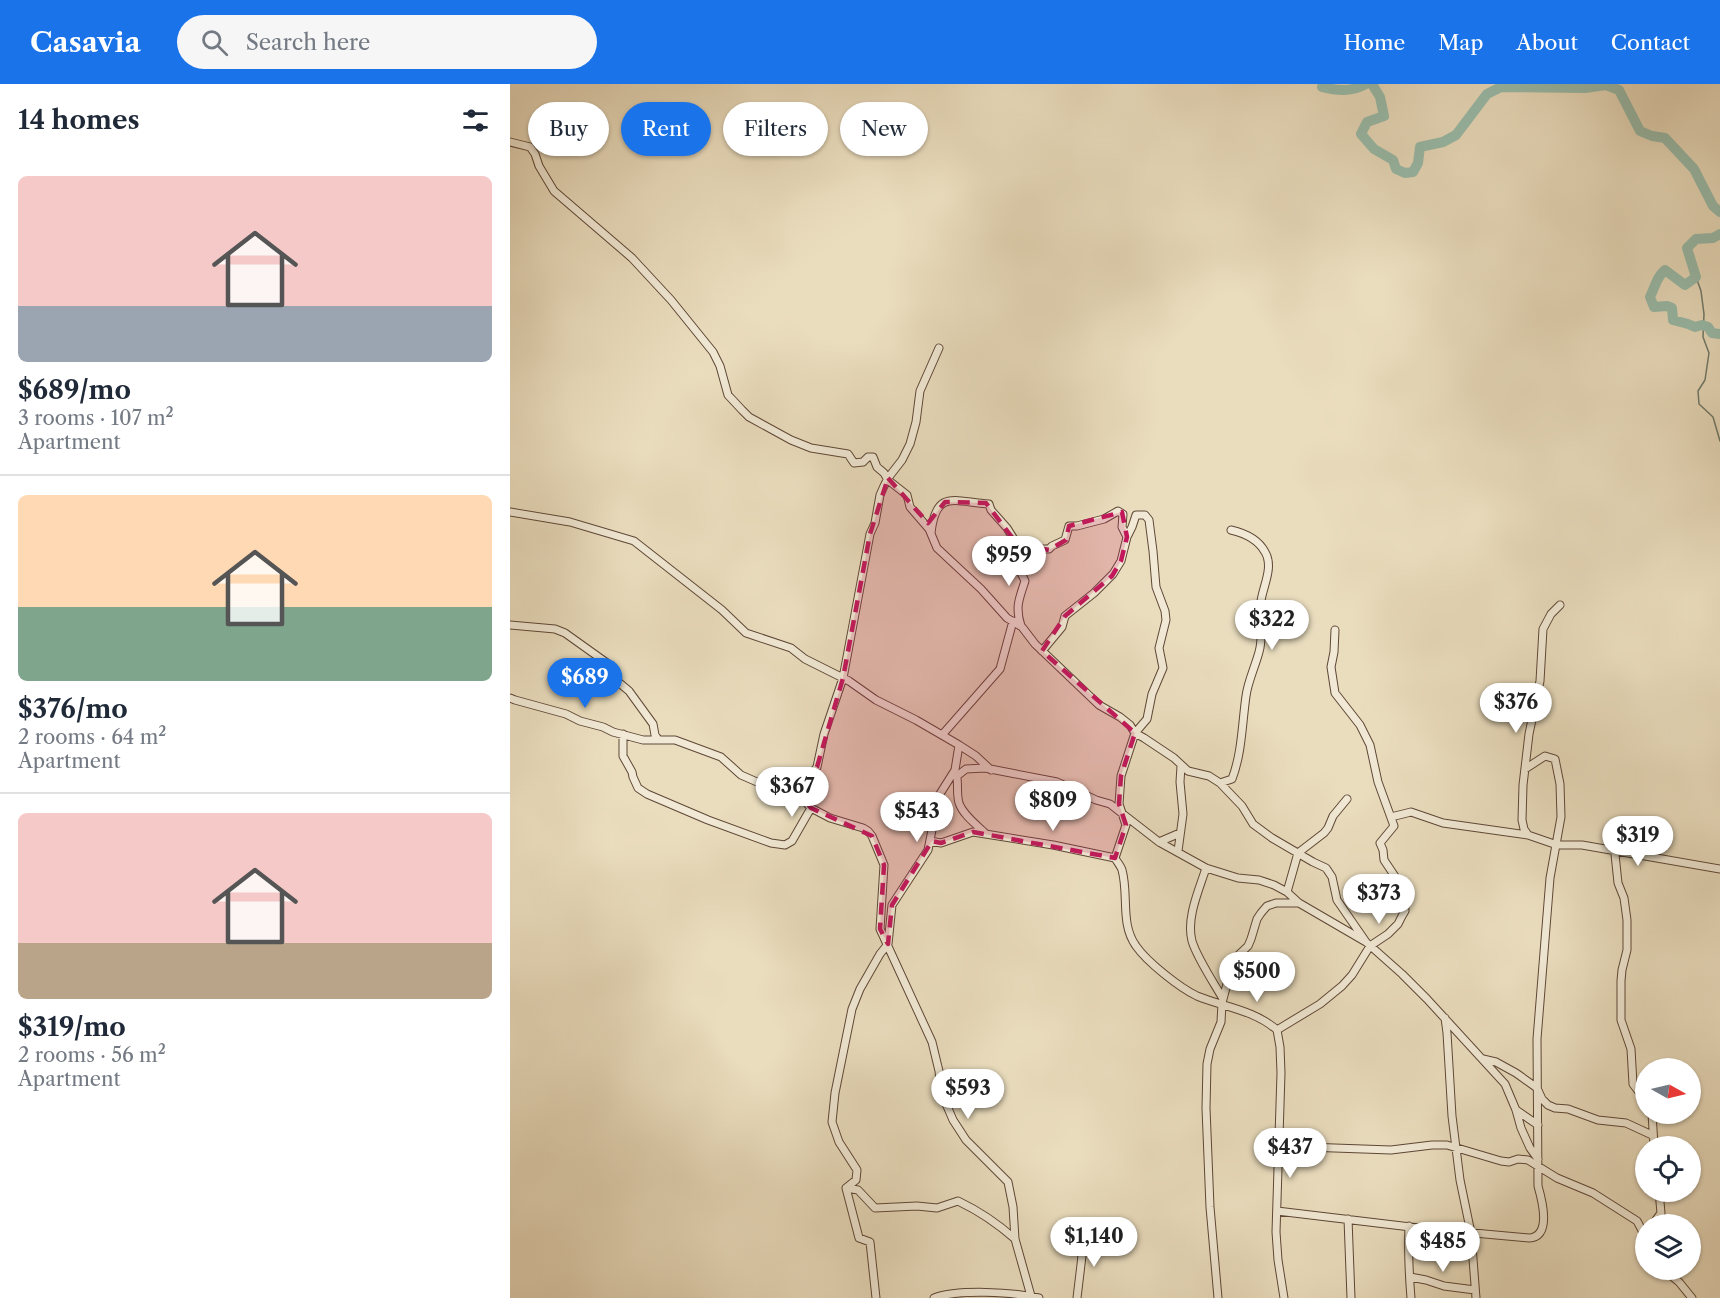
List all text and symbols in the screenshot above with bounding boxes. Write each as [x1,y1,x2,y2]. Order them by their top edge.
search box [177,15,597,69]
text: Casavia [30,25,141,59]
icon: search [198,26,231,59]
text: Search here [246,29,370,56]
text: Home [1344,30,1405,55]
text: Map [1438,30,1483,55]
text: About [1516,30,1578,55]
text: Contact [1611,30,1690,55]
chip: Buy [528,102,609,156]
chip: Rent [621,102,711,156]
chip: Filters [723,102,828,156]
chip: New [840,102,928,156]
text: 14 homes [18,104,140,136]
icon: filters [459,104,492,137]
icon: home [201,215,309,323]
text: $689/mo [18,374,131,406]
text: 3 rooms · 107 m² [18,406,174,430]
text: Apartment [18,430,121,454]
icon: home [201,534,309,642]
pin: $959 [973,536,1045,587]
text: $959 [986,543,1032,567]
pin: $322 [1236,600,1308,651]
text: $322 [1249,607,1295,631]
pin: $689 [549,658,621,709]
text: $689 [561,665,609,689]
pin: $376 [1480,683,1552,734]
text: $376 [1494,690,1538,714]
text: $376/mo [18,693,128,725]
text: 2 rooms · 64 m² [18,725,167,749]
text: Apartment [18,749,121,773]
pin: $367 [756,767,828,818]
text: $367 [770,774,814,798]
pin: $809 [1017,781,1089,832]
text: $809 [1029,788,1077,812]
pin: $543 [881,792,953,843]
text: $543 [894,799,940,823]
pin: $319 [1602,816,1674,867]
text: $319 [1616,823,1660,847]
icon: home [201,852,309,960]
pin: $373 [1343,874,1415,925]
text: $373 [1357,881,1401,905]
pin: $500 [1221,952,1293,1003]
text: $500 [1233,959,1281,983]
text: $319/mo [18,1011,126,1043]
text: 2 rooms · 56 m² [18,1043,166,1067]
north arrow [1635,1058,1701,1124]
map controls [1635,1058,1701,1280]
text: Apartment [18,1067,121,1091]
pin: $593 [932,1069,1004,1120]
text: $593 [945,1076,991,1100]
pin: $437 [1254,1128,1326,1179]
text: $437 [1268,1135,1312,1159]
button: locate [1635,1136,1701,1202]
button: layers [1635,1214,1701,1280]
pin: $1,140 [1045,1217,1143,1268]
pin: $485 [1407,1222,1479,1273]
text: $1,140 [1064,1224,1124,1248]
text: $485 [1420,1229,1466,1253]

